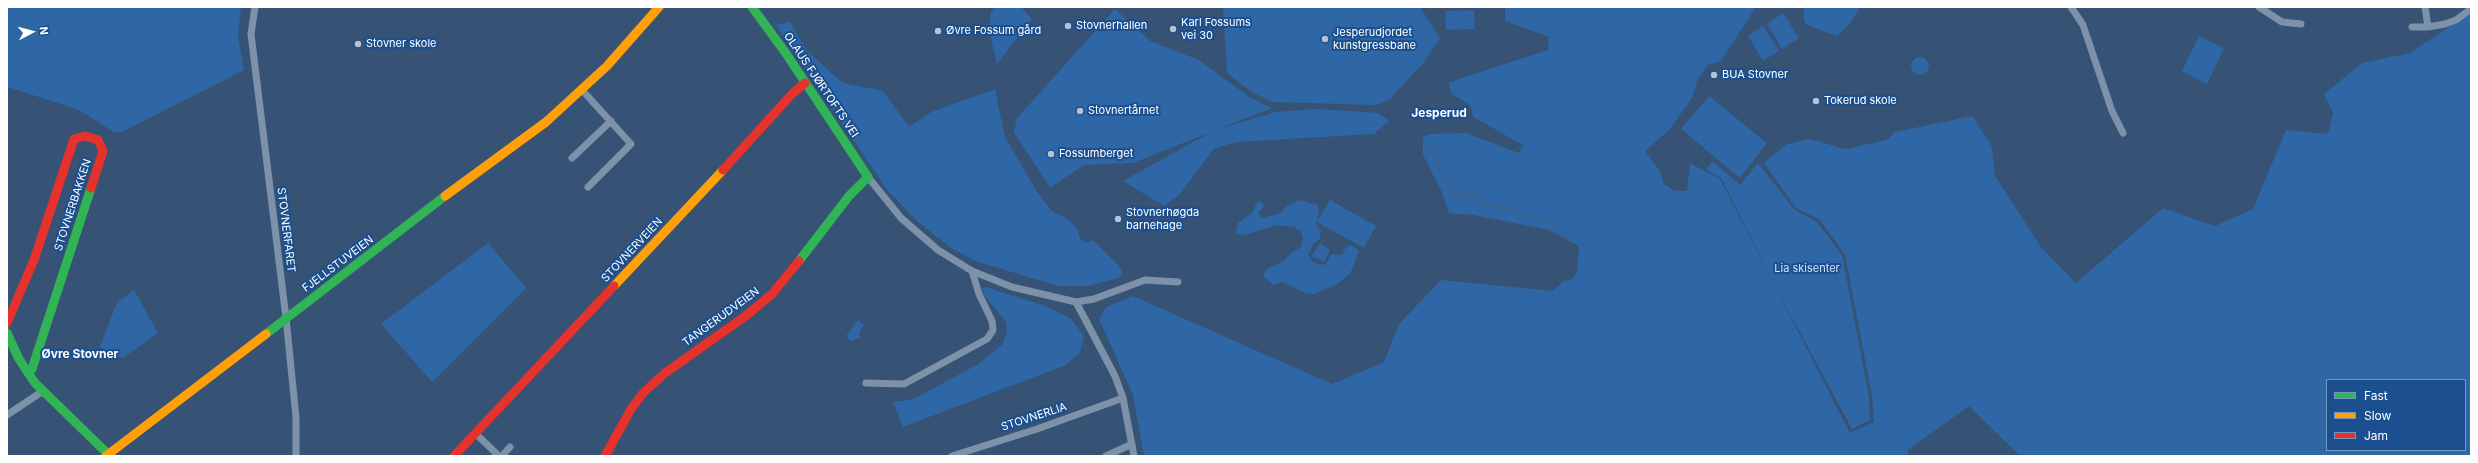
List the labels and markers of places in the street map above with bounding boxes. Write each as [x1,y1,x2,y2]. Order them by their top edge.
place label: Karl Fossums vei 30 [1181,16,1251,42]
place label: Stovnerhallen [1076,19,1147,33]
marker: Stovnerhallen [1063,21,1073,31]
place label: Øvre Fossum gård [946,24,1041,38]
marker: Karl Fossums vei 30 [1168,24,1178,34]
marker: Øvre Fossum gård [933,26,943,36]
place label: Jesperudjordet kunstgressbane [1333,26,1416,52]
marker: Jesperudjordet kunstgressbane [1320,34,1330,44]
place label: Stovner skole [366,37,437,51]
marker: Stovner skole [353,39,363,49]
place label: BUA Stovner [1722,68,1788,82]
marker: BUA Stovner [1709,70,1719,80]
place label: Tokerud skole [1824,94,1897,108]
marker: Tokerud skole [1811,96,1821,106]
place label: Stovnertårnet [1088,104,1159,118]
marker: Stovnertårnet [1075,106,1085,116]
place label: Fossumberget [1059,147,1133,161]
marker: Fossumberget [1046,149,1056,159]
place label: Stovnerhøgda barnehage [1126,206,1199,232]
marker: Stovnerhøgda barnehage [1113,214,1123,224]

